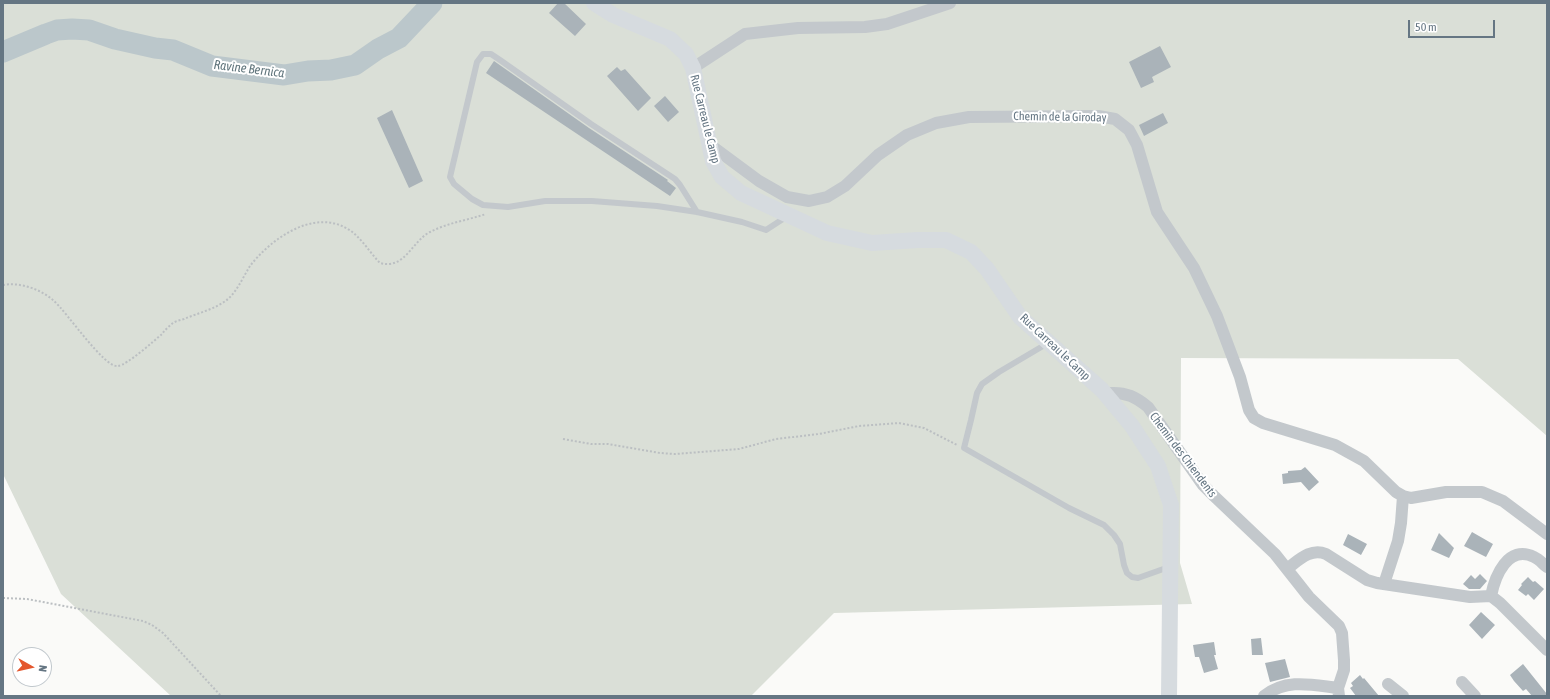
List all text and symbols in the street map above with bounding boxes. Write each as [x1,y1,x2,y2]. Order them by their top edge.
scale bar [1410,12,1497,38]
text: 50 m [1415,20,1437,34]
water label: Ravine Bernica [213,57,285,81]
street label: Rue Carreau le Camp [687,73,723,165]
street label: Chemin de la Giroday [1013,109,1107,125]
street label: Rue Carreau le Camp [1017,311,1093,383]
street label: Chemin des Chiendents [1146,410,1220,500]
north arrow [12,647,52,687]
text: N [36,664,49,673]

